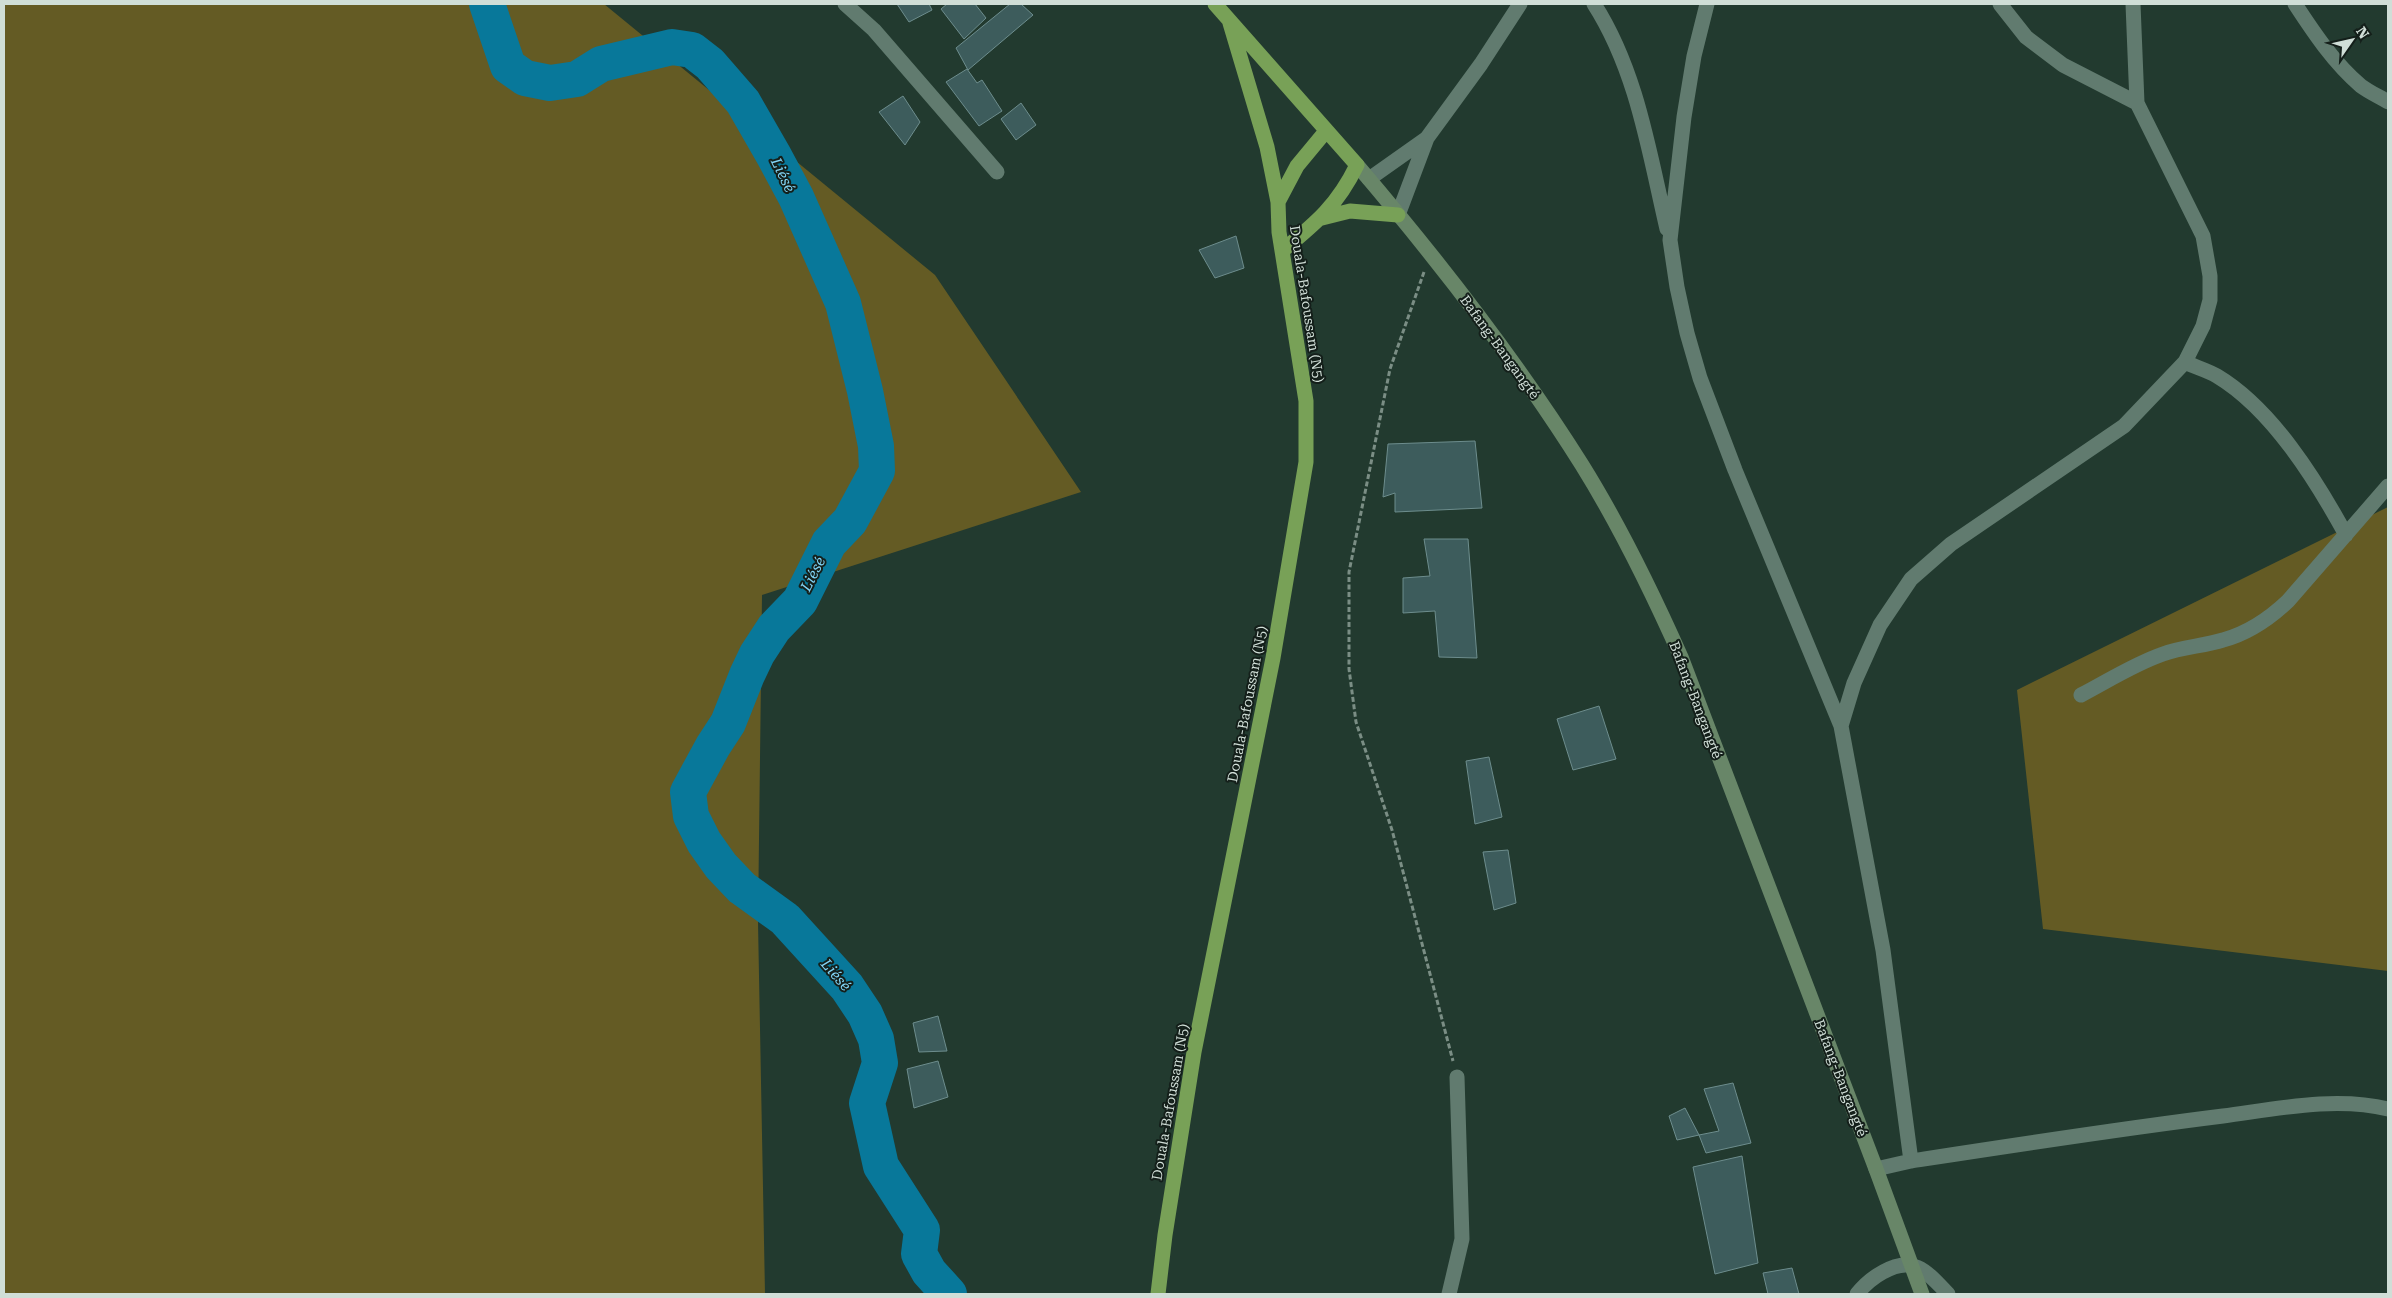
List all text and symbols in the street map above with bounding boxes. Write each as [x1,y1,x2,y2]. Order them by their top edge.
north arrow [2327,15,2377,65]
text: N [2353,24,2373,42]
water label: Liésé [767,154,799,196]
street label: Douala-Bafoussam (N5) [1287,224,1327,384]
street label: Bafang-Bangangté [1457,292,1543,402]
water label: Liésé [796,553,829,595]
street label: Douala-Bafoussam (N5) [1224,625,1270,783]
street label: Bafang-Bangangté [1666,639,1726,761]
water label: Liésé [817,955,855,995]
street label: Bafang-Bangangté [1811,1017,1871,1139]
street label: Douala-Bafoussam (N5) [1148,1022,1192,1182]

